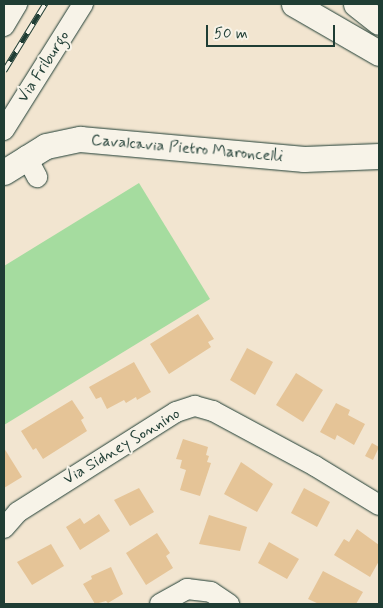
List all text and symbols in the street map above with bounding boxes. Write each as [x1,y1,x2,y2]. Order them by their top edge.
scale bar [208,15,337,47]
text: 50 m [214,24,248,44]
street label: Via Friburgo [14,28,74,106]
street label: Cavalcavia Pietro Maroncelli [91,131,283,167]
street label: Via Sidney Sonnino [60,405,184,489]

